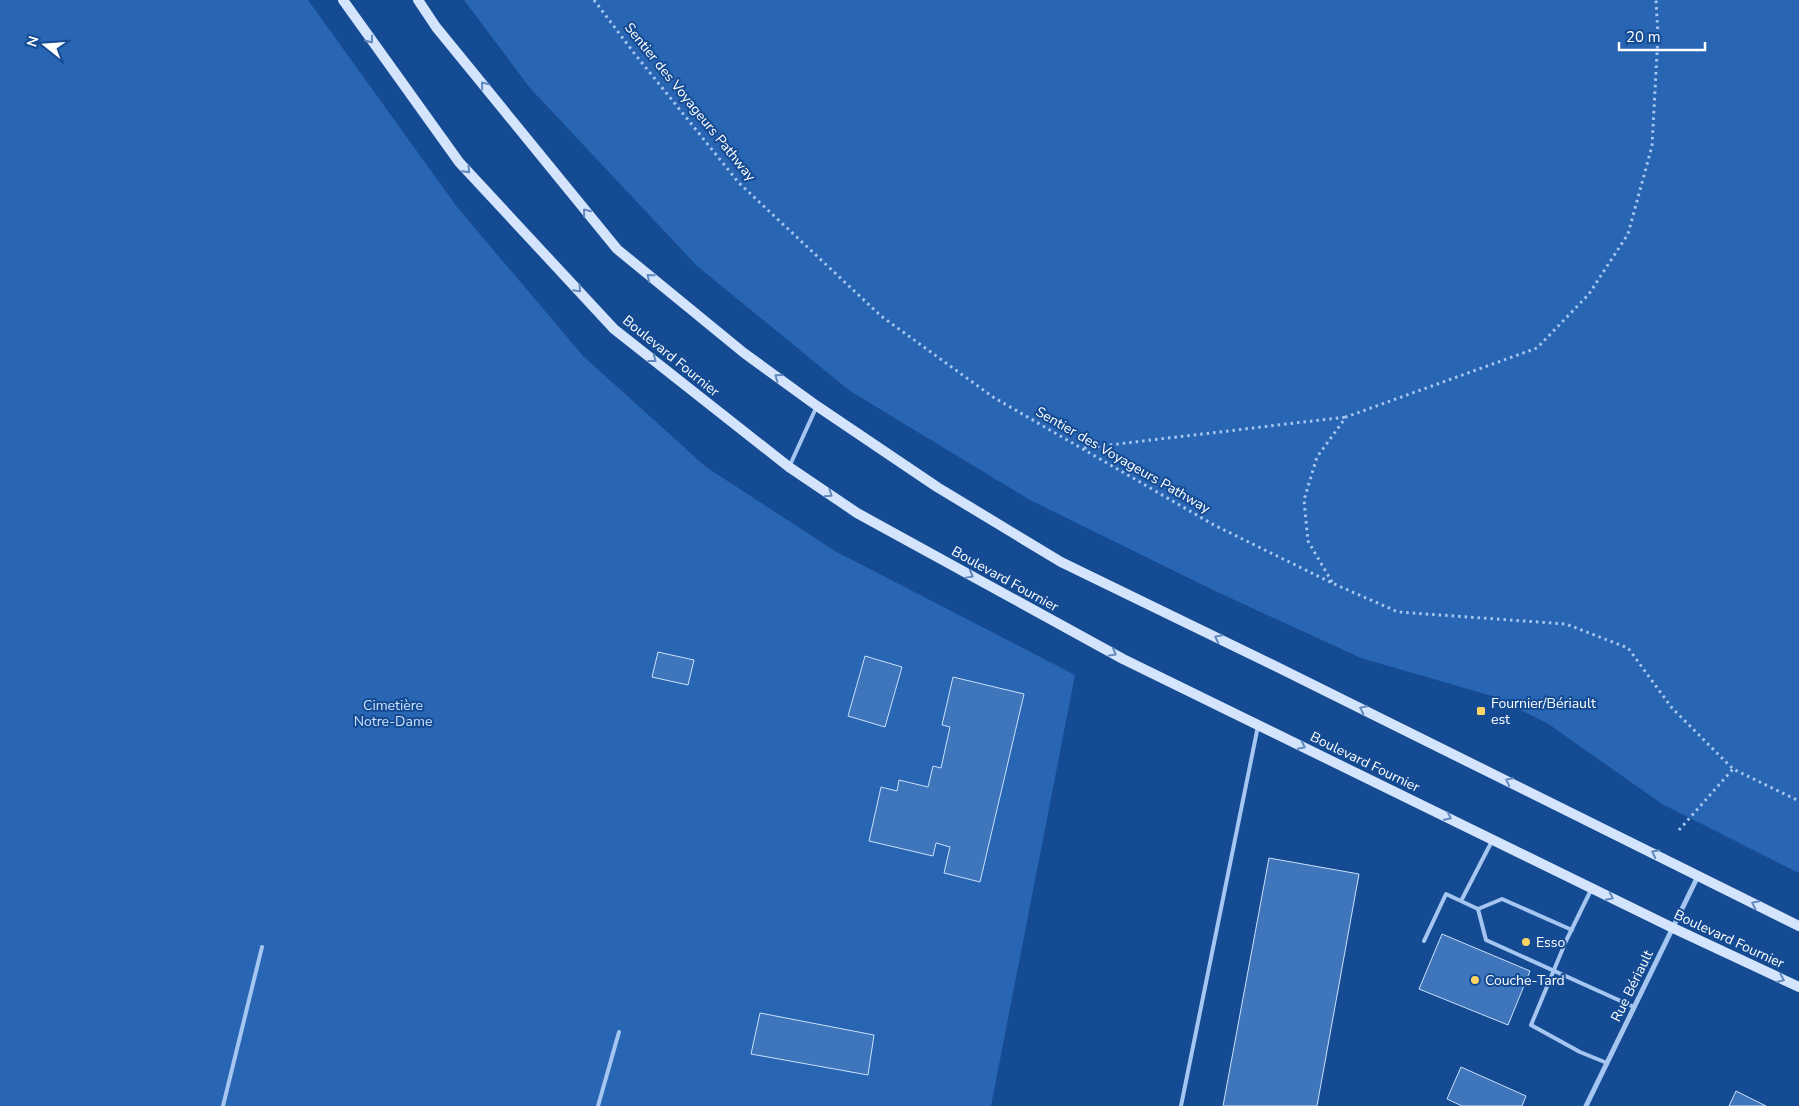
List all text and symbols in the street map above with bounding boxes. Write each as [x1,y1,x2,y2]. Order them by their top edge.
street label: Sentier des Voyageurs Pathway [620,19,760,186]
north arrow [20,20,70,70]
scale bar [1619,20,1705,52]
text: 20 m [1626,27,1661,47]
text: N [22,34,44,49]
one-way arrow [365,34,373,43]
one-way arrow [480,82,489,91]
one-way arrow [461,165,470,174]
one-way arrow [582,208,591,217]
one-way arrow [647,274,656,282]
one-way arrow [572,284,581,293]
street label: Boulevard Fournier [619,311,723,401]
one-way arrow [647,353,657,362]
one-way arrow [775,375,784,383]
street label: Sentier des Voyageurs Pathway [1032,402,1215,518]
one-way arrow [824,488,833,497]
street label: Boulevard Fournier [948,542,1062,616]
one-way arrow [965,569,974,579]
one-way arrow [1214,634,1223,644]
one-way arrow [1107,647,1116,657]
place label: Fournier/Bériault est [1491,694,1596,729]
park label: Cimetière Notre-Dame [354,696,432,731]
one-way arrow [1360,705,1369,715]
marker: Fournier/Bériault est [1475,705,1487,717]
street label: Boulevard Fournier [1307,727,1423,797]
one-way arrow [1297,740,1306,750]
one-way arrow [1505,777,1514,787]
one-way arrow [1443,811,1452,822]
one-way arrow [1651,849,1660,860]
one-way arrow [1605,891,1614,901]
one-way arrow [1751,900,1760,910]
street label: Boulevard Fournier [1671,905,1787,973]
place label: Esso [1536,933,1566,952]
marker: Esso [1520,936,1532,948]
street label: Rue Bériault [1606,947,1658,1025]
place label: Couche-Tard [1485,971,1565,990]
one-way arrow [1776,972,1785,983]
marker: Couche-Tard [1469,974,1481,986]

